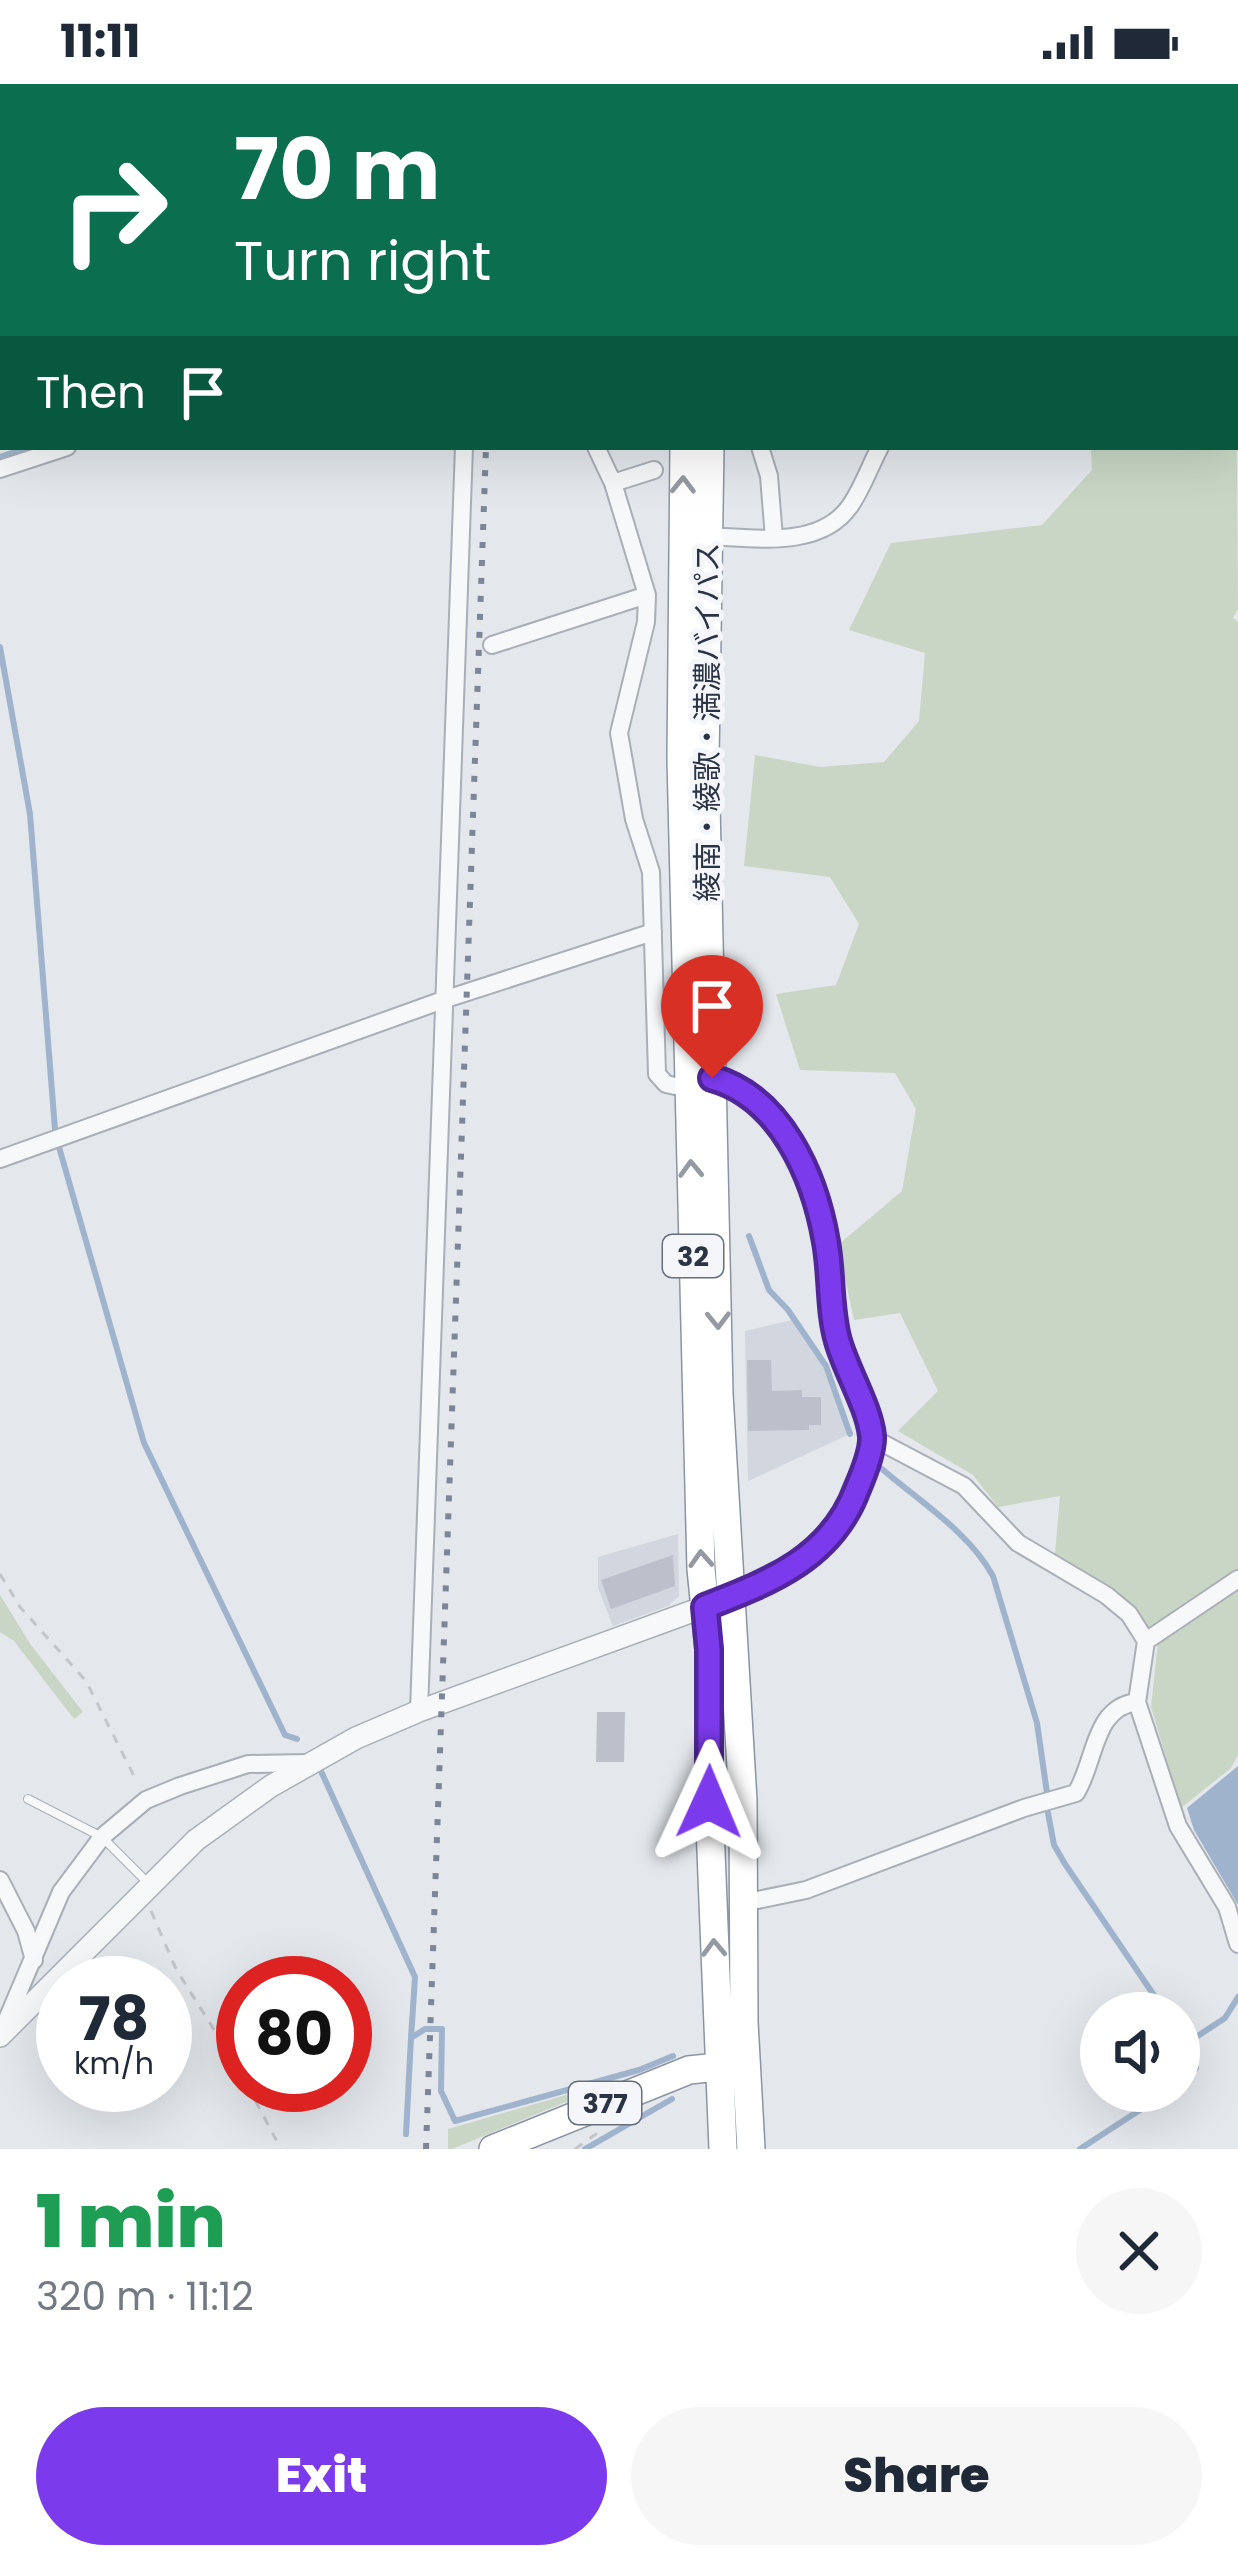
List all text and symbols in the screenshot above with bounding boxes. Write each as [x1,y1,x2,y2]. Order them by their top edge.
text: 11:11 [60,10,140,73]
text: 70 m [234,111,440,228]
icon: right [36,132,192,288]
text: Turn right [234,223,491,299]
icon: arrive [170,360,236,426]
text: Then [36,361,146,424]
one-way arrow [669,475,695,494]
street label: 綾南・綾歌・満濃バイパス [686,542,729,902]
pin [661,955,763,1078]
icon: arrive [679,973,745,1039]
one-way arrow [678,1159,704,1178]
road number: 32 [663,1235,723,1277]
one-way arrow [704,1311,730,1330]
one-way arrow [689,1549,715,1568]
position arrow [646,1739,772,1865]
one-way arrow [701,1938,727,1957]
speed limit sign: 80 [216,1956,372,2112]
text: 78 [79,1977,149,2061]
map controls [1080,1992,1200,2112]
button: sound [1080,1992,1200,2112]
text: km/h [74,2042,154,2085]
road number: 377 [569,2082,641,2124]
text: 1 min [36,2171,226,2272]
button: close [1076,2188,1202,2314]
text: 320 m · 11:12 [36,2269,254,2324]
button: Exit [36,2407,607,2545]
button: Share [631,2407,1202,2545]

